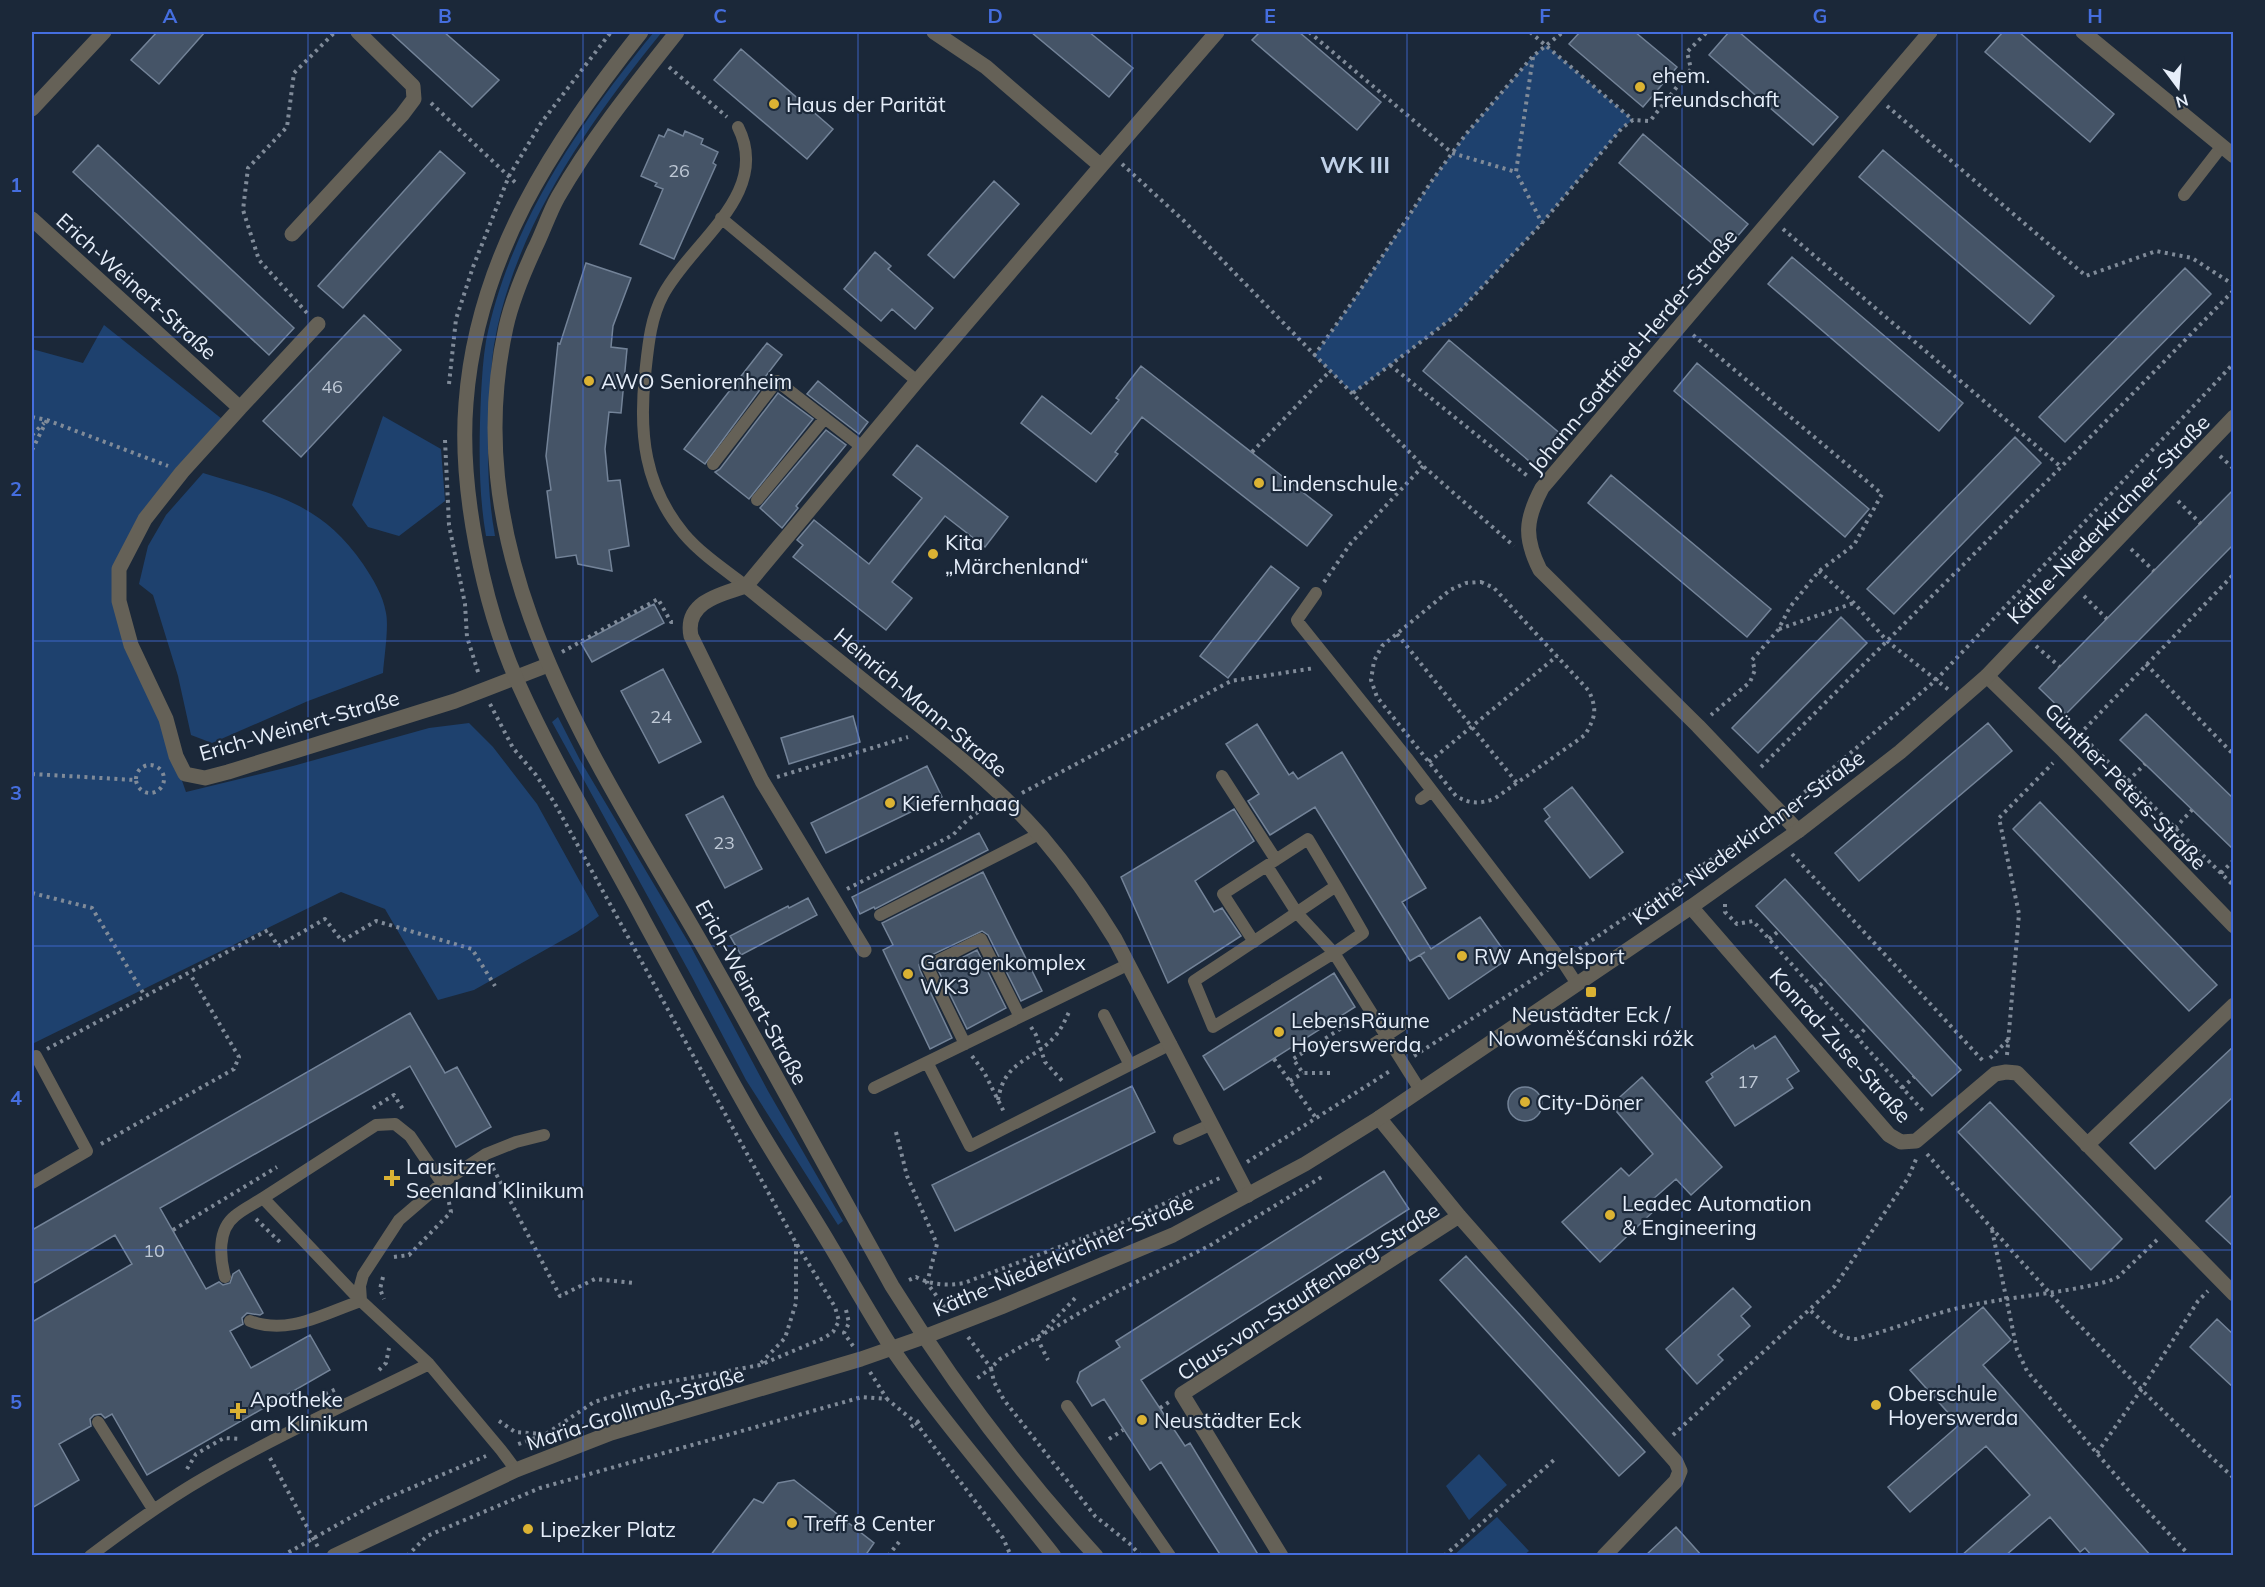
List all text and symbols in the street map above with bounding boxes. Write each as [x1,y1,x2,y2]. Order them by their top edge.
text: A [163,3,178,28]
text: B [438,3,452,28]
text: C [713,3,727,28]
text: D [987,3,1003,28]
text: E [1264,3,1276,28]
text: F [1539,3,1551,28]
text: G [1813,3,1827,28]
text: H [2087,3,2103,28]
north arrow [2148,57,2208,117]
place label: ehem. Freundschaft [1652,62,1779,112]
marker: ehem. Freundschaft [1633,80,1647,94]
text: N [2174,90,2191,113]
place label: Haus der Parität [786,91,946,117]
marker: Haus der Parität [767,97,781,111]
district label: WK III [1320,149,1390,179]
house number: 26 [668,159,690,182]
text: 1 [10,172,22,197]
street label: Erich-Weinert-Straße [51,207,223,365]
street label: Johann-Gottfried-Herder-Straße [1522,223,1742,479]
place label: AWO Seniorenheim [601,368,792,394]
marker: AWO Seniorenheim [582,374,596,388]
house number: 46 [321,375,343,398]
street label: Käthe-Niederkirchner-Straße [2001,409,2215,629]
place label: Lindenschule [1271,470,1398,496]
text: 2 [10,476,22,501]
marker: Lindenschule [1252,476,1266,490]
place label: Kita „Märchenland“ [945,529,1089,579]
marker: Kita „Märchenland“ [926,547,940,561]
street label: Heinrich-Mann-Straße [829,622,1013,782]
street label: Erich-Weinert-Straße [196,684,402,766]
street label: Günther-Peters-Straße [2040,697,2212,875]
house number: 24 [650,705,672,728]
street label: Käthe-Niederkirchner-Straße [1627,744,1869,930]
text: 3 [10,780,22,805]
place label: Kiefernhaag [902,790,1020,816]
marker: Kiefernhaag [883,796,897,810]
house number: 23 [713,831,735,854]
street label: Erich-Weinert-Straße [690,895,814,1089]
place label: RW Angelsport [1474,943,1625,969]
place label: Garagenkomplex WK3 [920,949,1086,999]
marker: RW Angelsport [1455,949,1469,963]
street label: Konrad-Zuse-Straße [1765,962,1917,1128]
marker: Garagenkomplex WK3 [901,967,915,981]
marker: Neustädter Eck / Nowoměšćanski róžk [1584,985,1598,999]
place label: Neustädter Eck / Nowoměšćanski róžk [1488,1001,1694,1051]
place label: LebensRäume Hoyerswerda [1291,1007,1430,1057]
marker: LebensRäume Hoyerswerda [1272,1025,1286,1039]
house number: 17 [1737,1070,1759,1093]
text: 4 [10,1085,22,1110]
place label: City-Döner [1537,1089,1643,1115]
marker: City-Döner [1518,1095,1532,1109]
place label: Lausitzer Seenland Klinikum [406,1153,584,1203]
marker: Lausitzer Seenland Klinikum [383,1169,401,1187]
street label: Käthe-Niederkirchner-Straße [929,1188,1197,1322]
place label: Leadec Automation & Engineering [1622,1190,1812,1240]
street label: Claus-von-Stauffenberg-Straße [1172,1196,1444,1386]
marker: Leadec Automation & Engineering [1603,1208,1617,1222]
house number: 10 [143,1239,165,1262]
street label: Maria-Grollmuß-Straße [523,1361,747,1455]
place label: Oberschule Hoyerswerda [1888,1380,2018,1430]
place label: Apotheke am Klinikum [250,1386,369,1436]
text: 5 [10,1389,22,1414]
marker: Oberschule Hoyerswerda [1869,1398,1883,1412]
marker: Apotheke am Klinikum [231,1404,245,1418]
place label: Neustädter Eck [1154,1407,1302,1433]
marker: Neustädter Eck [1135,1413,1149,1427]
place label: Treff 8 Center [804,1510,935,1536]
place label: Lipezker Platz [540,1516,676,1542]
marker: Treff 8 Center [785,1516,799,1530]
marker: Lipezker Platz [521,1522,535,1536]

